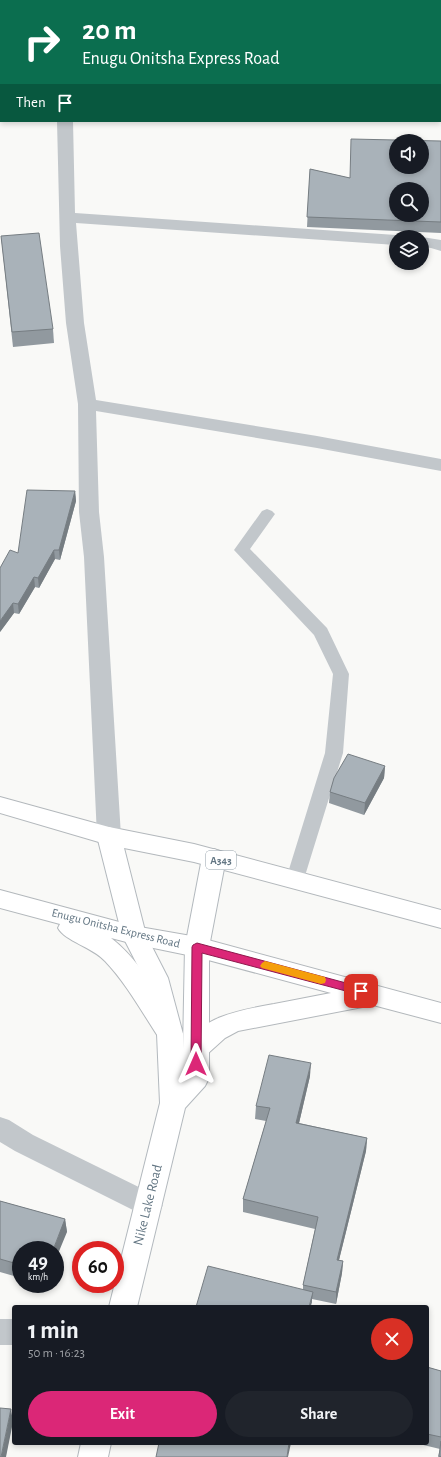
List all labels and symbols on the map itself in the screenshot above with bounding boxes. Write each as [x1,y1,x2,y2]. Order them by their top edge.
road number: A343 [206,851,236,869]
street label: Enugu Onitsha Express Road [51,906,181,950]
pin [344,974,378,1008]
position arrow [175,1043,217,1085]
street label: Nike Lake Road [131,1163,165,1247]
speed limit sign: 60 [72,1241,124,1293]

